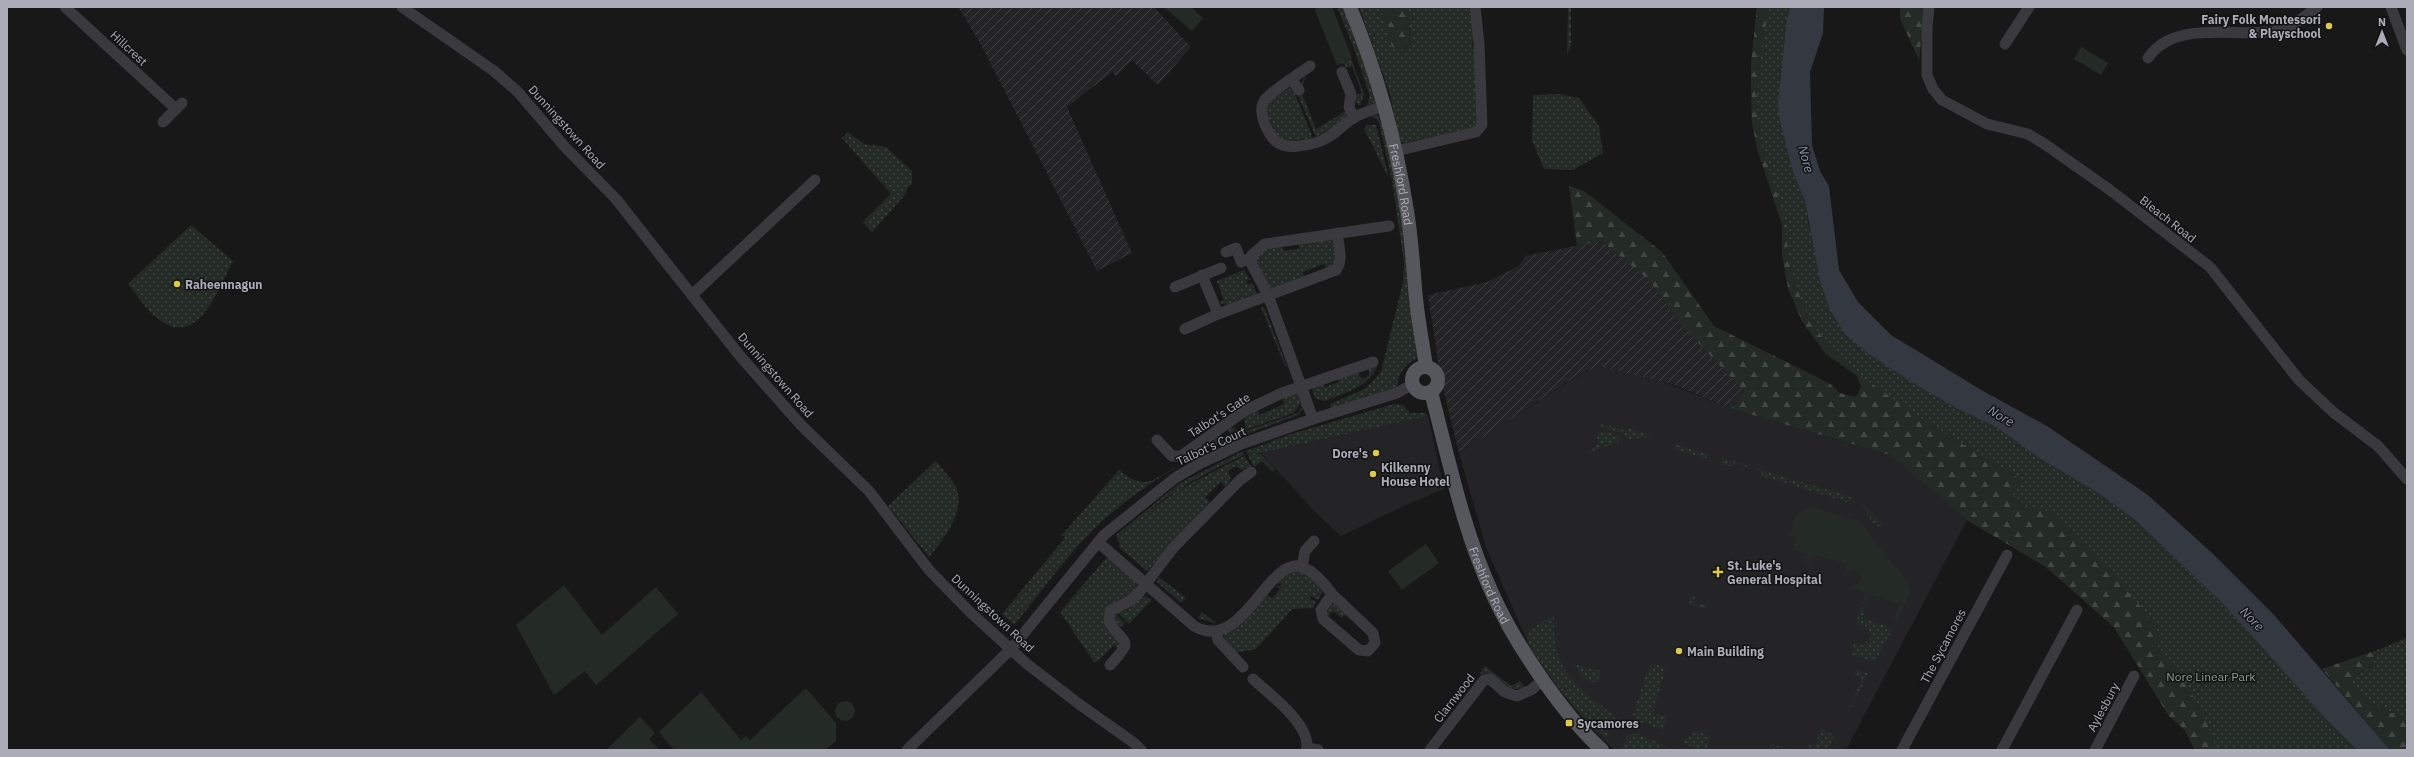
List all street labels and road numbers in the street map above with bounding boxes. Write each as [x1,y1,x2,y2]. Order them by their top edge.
street label: Hillcrest [107,27,151,69]
street label: Dunningstown Road [525,82,609,172]
street label: Freshford Road [1387,142,1417,226]
street label: Bleach Road [2137,192,2199,246]
street label: Dunningstown Road [735,329,817,421]
street label: Talbot's Gate [1185,389,1253,441]
street label: Talbot's Court [1174,423,1248,469]
street label: Freshford Road [1467,544,1513,626]
street label: Dunningstown Road [949,571,1037,655]
street label: The Sycamores [1917,606,1969,686]
street label: Clarnwood [1430,671,1478,725]
street label: Aylesbury [2084,680,2122,734]

